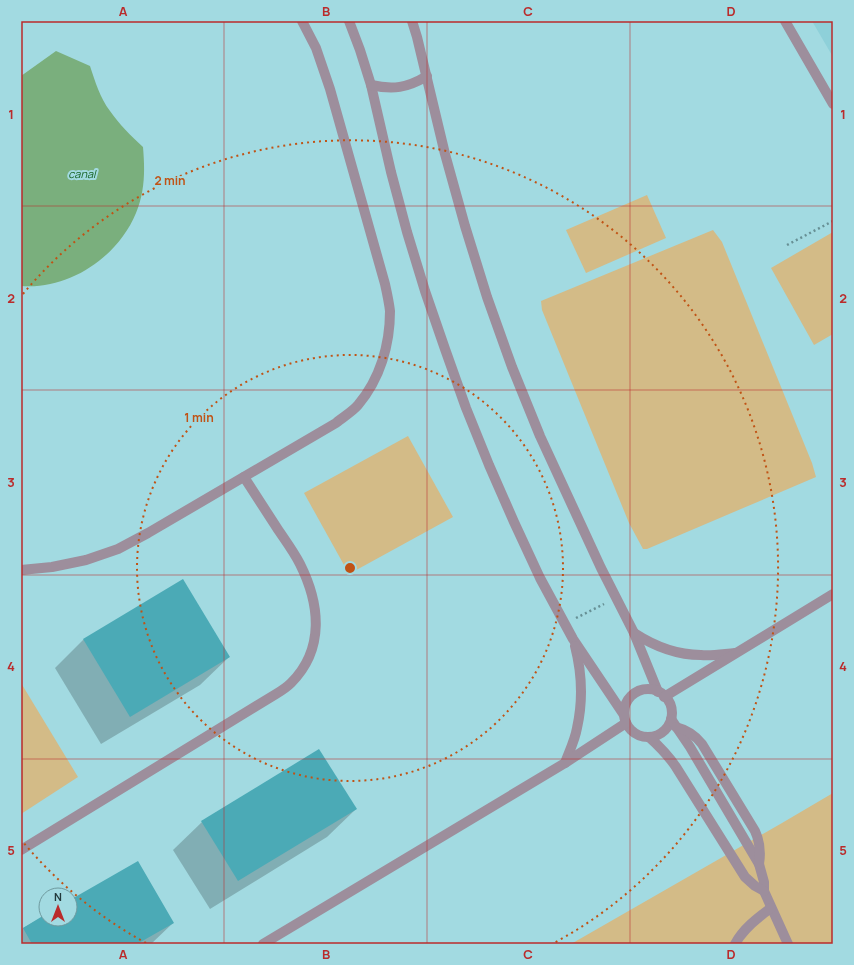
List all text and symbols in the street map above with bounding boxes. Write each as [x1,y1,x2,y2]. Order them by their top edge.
text: A [119,2,128,20]
text: B [322,2,330,20]
text: C [523,2,533,20]
text: D [726,2,736,20]
text: 1 [8,105,14,123]
text: 1 [840,105,846,123]
water label: canal [68,166,97,181]
text: 2 min [154,172,186,189]
text: 2 [7,289,15,307]
text: 2 [839,289,847,307]
text: 1 min [184,409,214,426]
text: 3 [7,473,15,491]
text: 3 [839,473,847,491]
centre of rings [343,561,357,575]
text: 4 [7,657,15,675]
text: 4 [839,657,847,675]
text: 5 [7,841,15,859]
text: 5 [839,841,847,859]
north arrow [38,887,78,927]
text: N [54,889,62,904]
text: A [119,945,128,963]
text: B [322,945,330,963]
text: C [523,945,533,963]
text: D [726,945,736,963]

